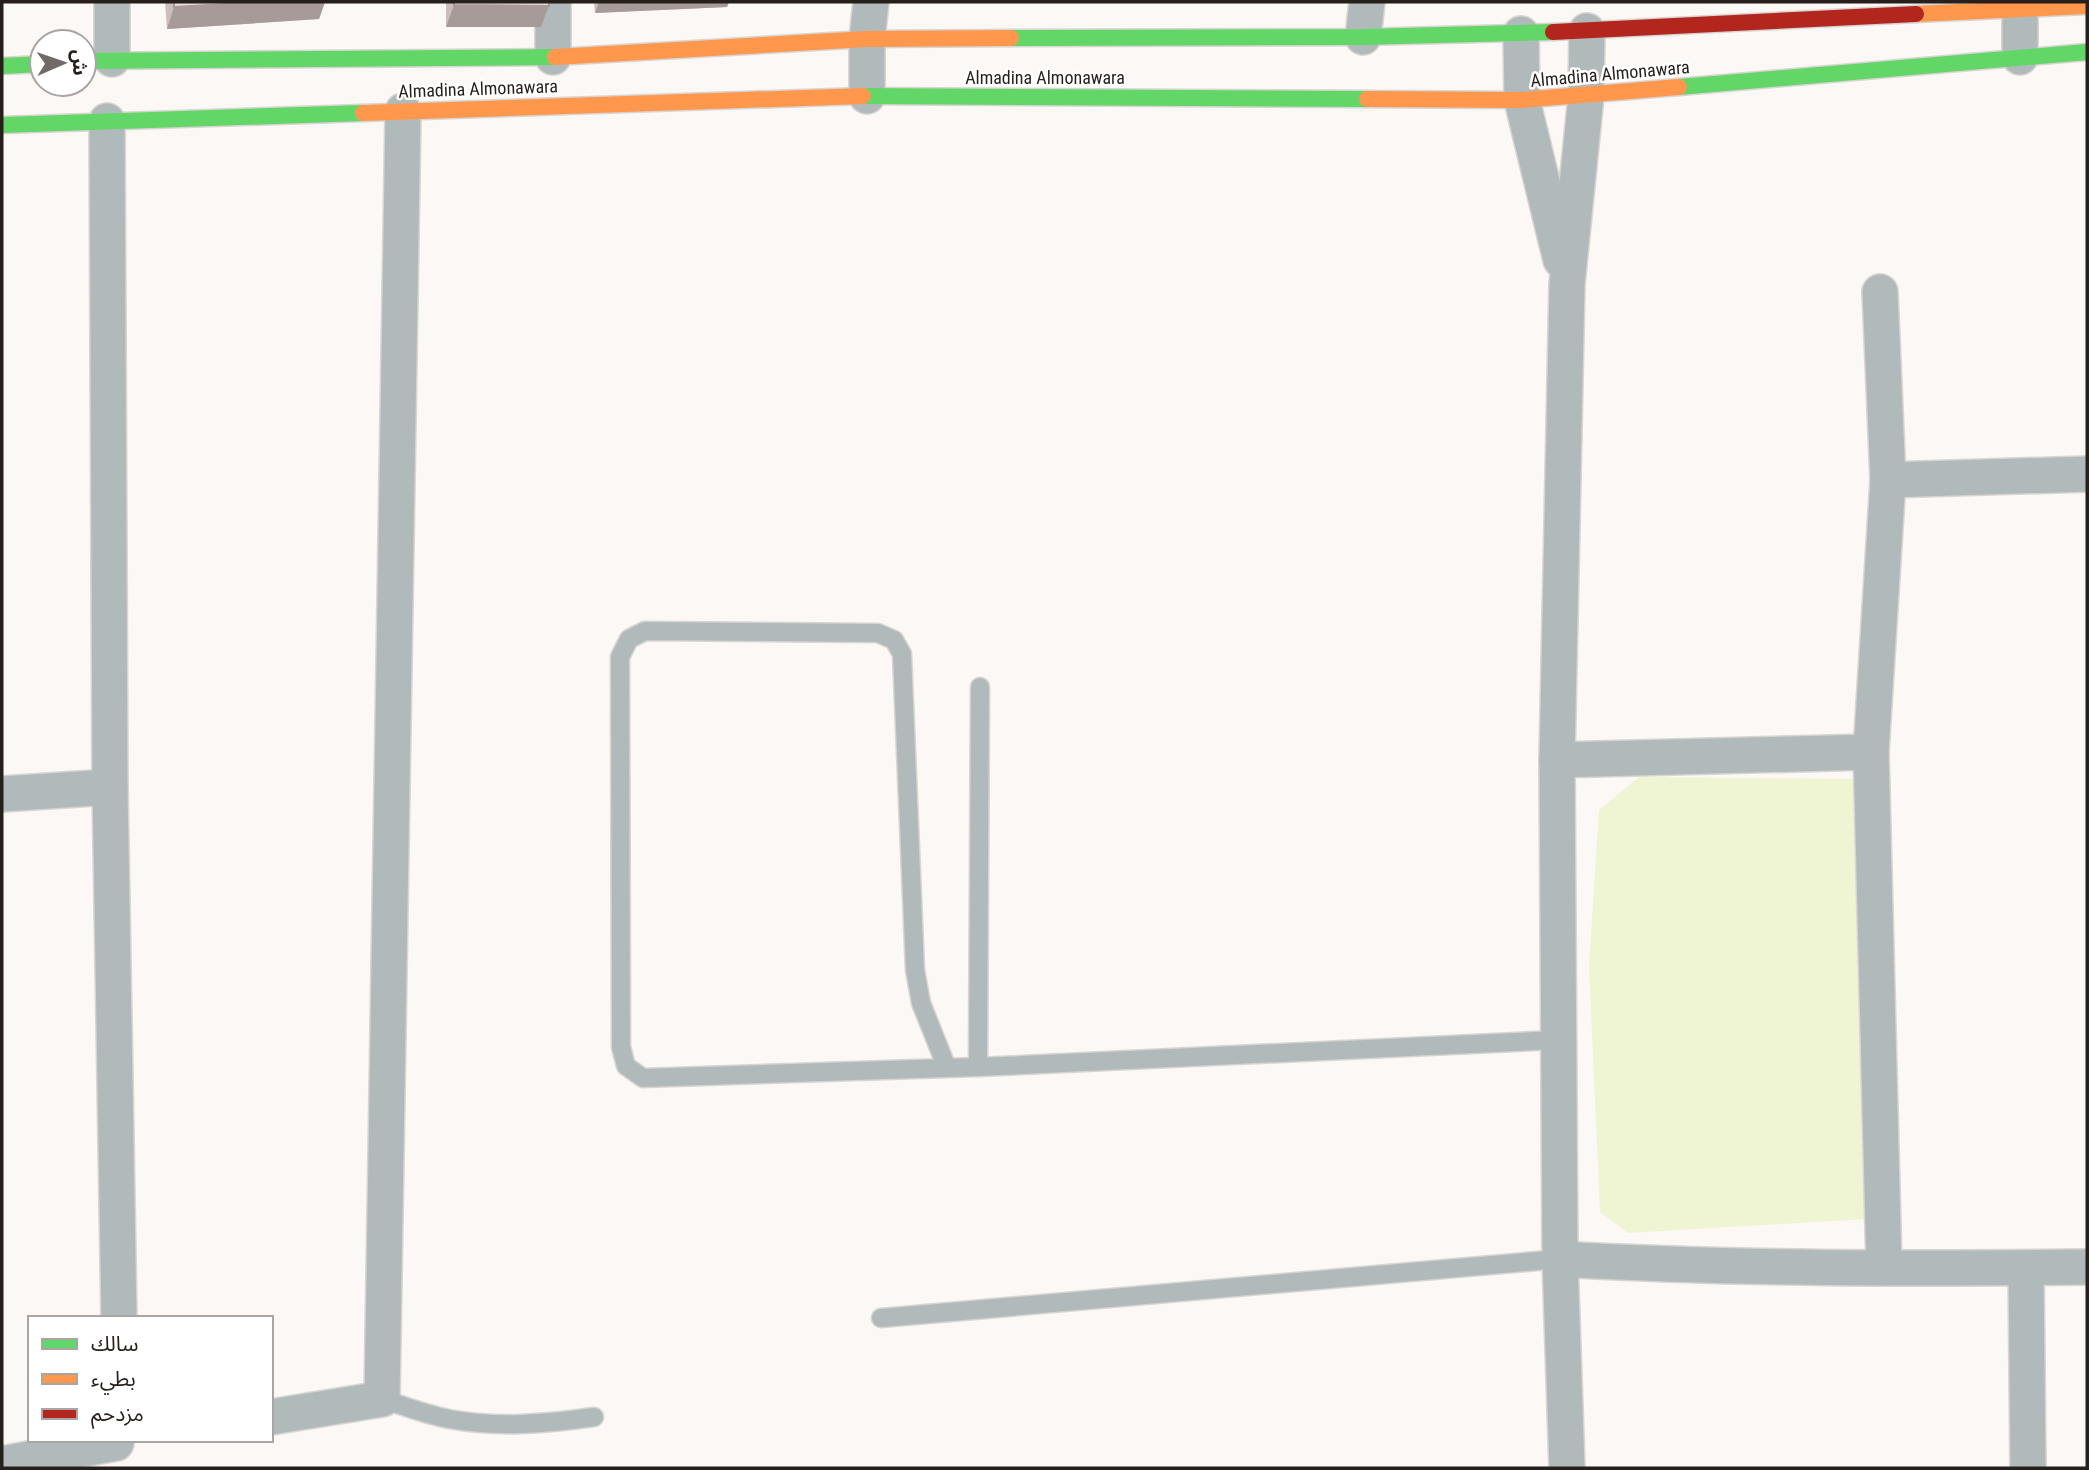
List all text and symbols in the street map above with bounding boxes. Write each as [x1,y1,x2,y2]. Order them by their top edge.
north arrow [28,28,98,98]
text: ش [68,49,91,76]
street label: Almadina Almonawara [1529,56,1690,91]
street label: Almadina Almonawara [965,67,1125,88]
street label: Almadina Almonawara [398,75,558,102]
legend [28,1316,273,1442]
text: سالك [91,1332,138,1356]
text: بطيء [91,1367,136,1395]
text: مزدحم [91,1402,144,1429]

